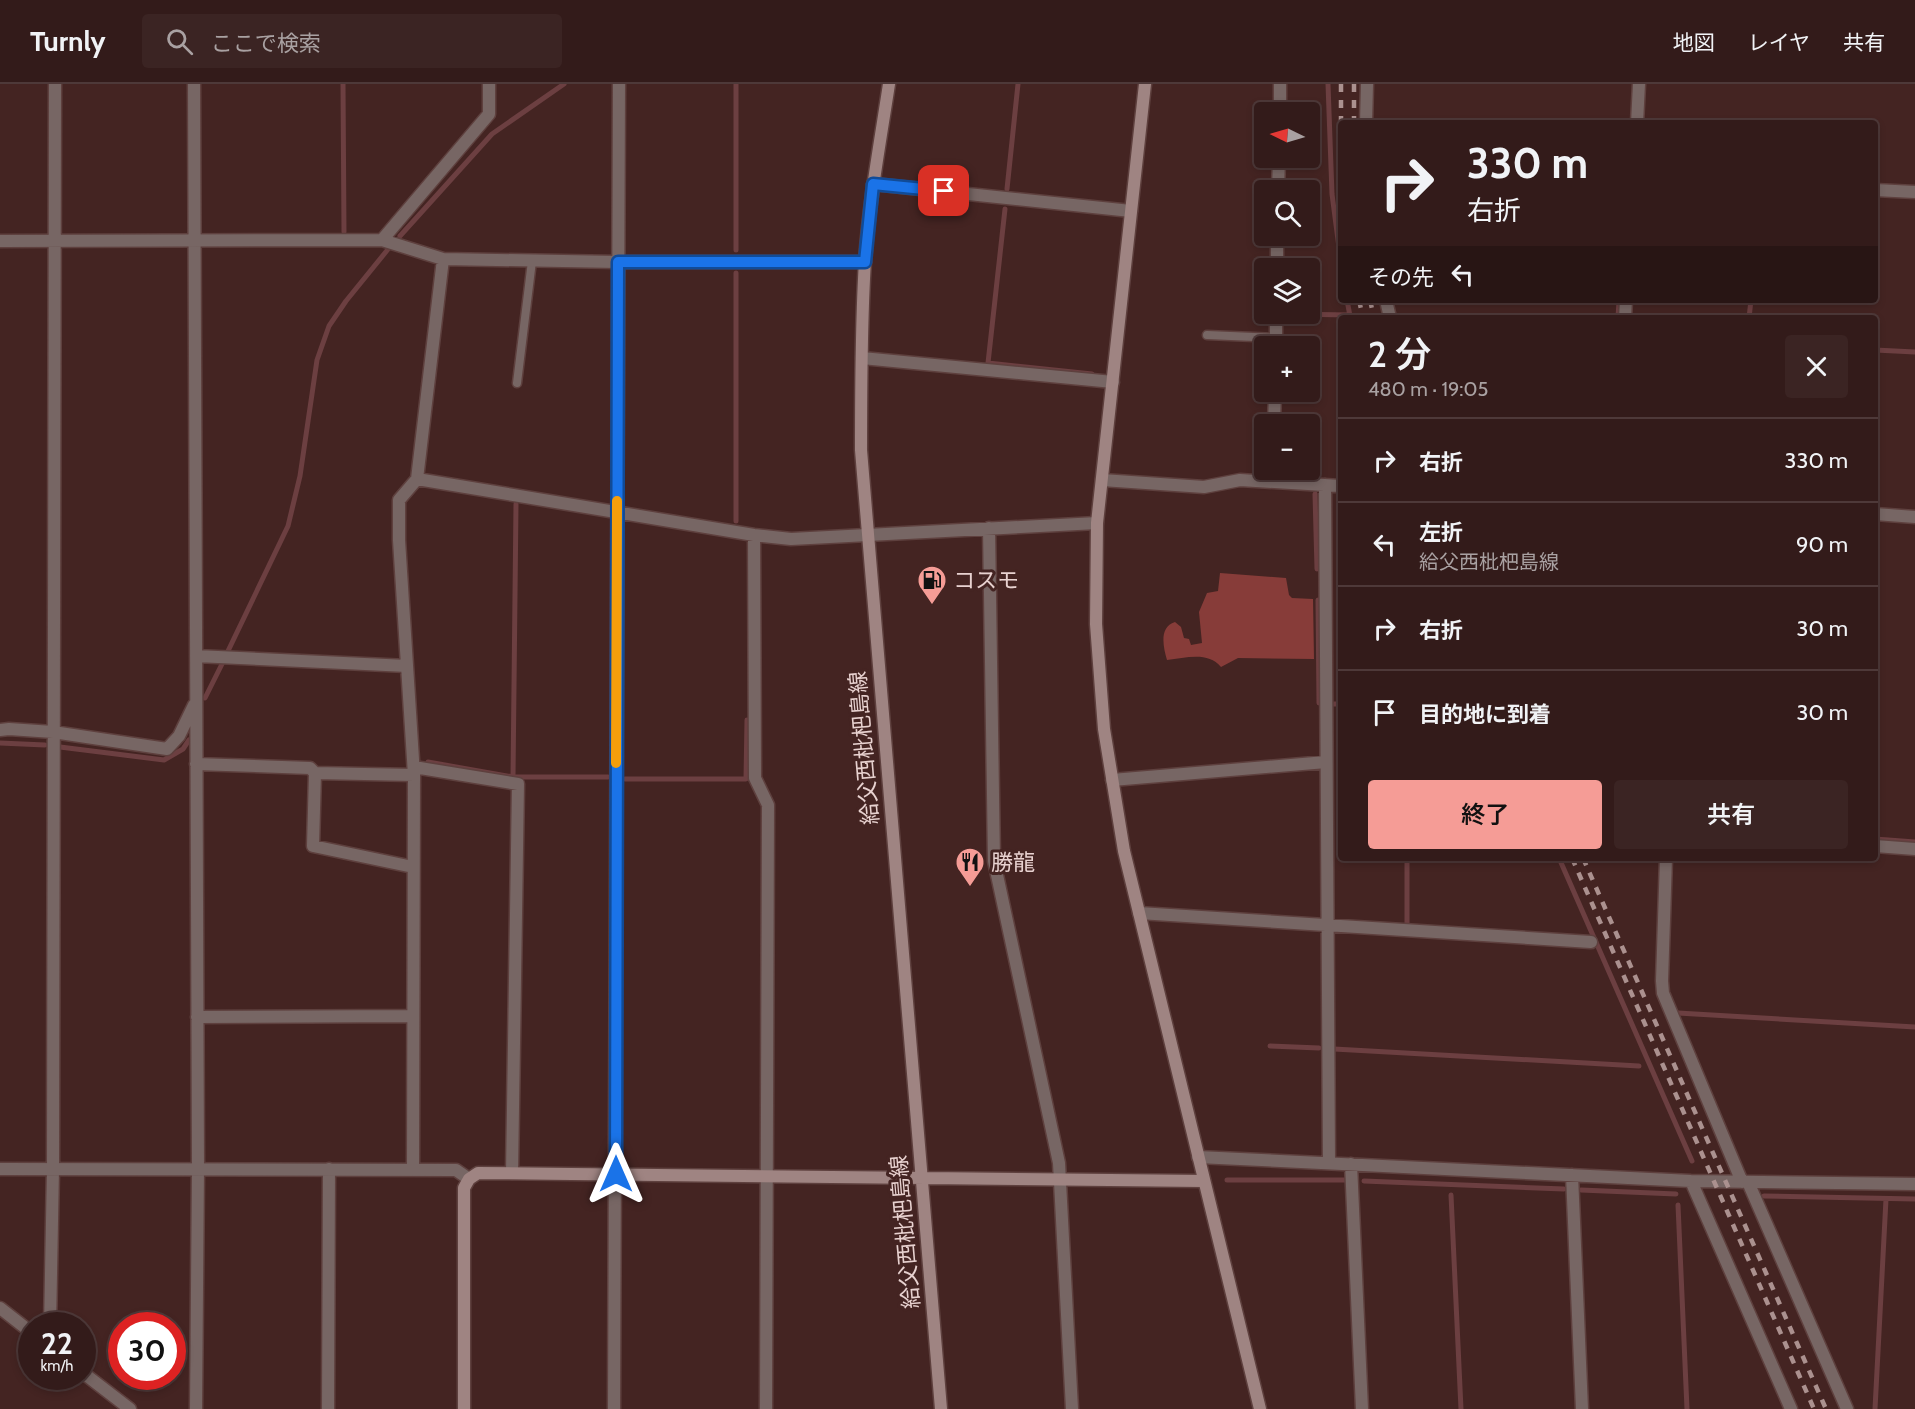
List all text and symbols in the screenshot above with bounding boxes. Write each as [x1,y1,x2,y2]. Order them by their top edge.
search box [142,14,562,68]
text: Turnly [30,24,106,58]
icon: search [163,25,196,58]
text: ここで検索 [211,30,321,57]
text: 地図 [1673,30,1715,55]
text: レイヤ [1748,30,1810,55]
text: 共有 [1843,30,1885,55]
north arrow [1254,102,1320,168]
map controls [1254,102,1320,480]
text: 330 m [1467,137,1588,189]
icon: right [1368,144,1446,222]
pin [918,165,969,216]
icon: arrive [927,174,960,207]
button: search [1254,180,1320,246]
text: 右折 [1467,194,1521,227]
button: layers [1254,258,1320,324]
icon: left [1446,258,1479,291]
text: その先 [1368,264,1434,291]
text: 2 分 [1368,332,1431,376]
button: close [1785,335,1848,398]
button: + [1254,336,1320,402]
text: 480 m · 19:05 [1368,377,1488,401]
button: − [1254,414,1320,480]
icon: right [1368,444,1401,477]
text: 330 m [1785,447,1848,474]
text: 右折 [1419,449,1463,476]
text: 左折 [1419,519,1463,546]
icon: left [1368,528,1401,561]
text: 90 m [1796,531,1848,558]
text: 給父西枇杷島線 [1419,550,1559,574]
fuel station icon: コスモ [916,564,948,606]
place label: コスモ [953,567,1019,594]
icon: right [1368,612,1401,645]
text: 30 m [1796,615,1848,642]
text: 右折 [1419,617,1463,644]
street label: 給父西枇杷島線 [844,670,884,826]
icon: arrive [1368,696,1401,729]
text: 30 m [1796,699,1848,726]
text: 目的地に到着 [1419,701,1551,728]
button: 終了 [1368,780,1602,849]
button: 共有 [1614,780,1848,849]
restaurant icon: 勝龍 [954,846,986,888]
place label: 勝龍 [991,849,1035,876]
position arrow [584,1142,648,1206]
street label: 給父西枇杷島線 [885,1154,925,1310]
speed limit sign: 30 [108,1312,186,1390]
text: 22 [41,1325,73,1362]
text: km/h [41,1357,73,1375]

